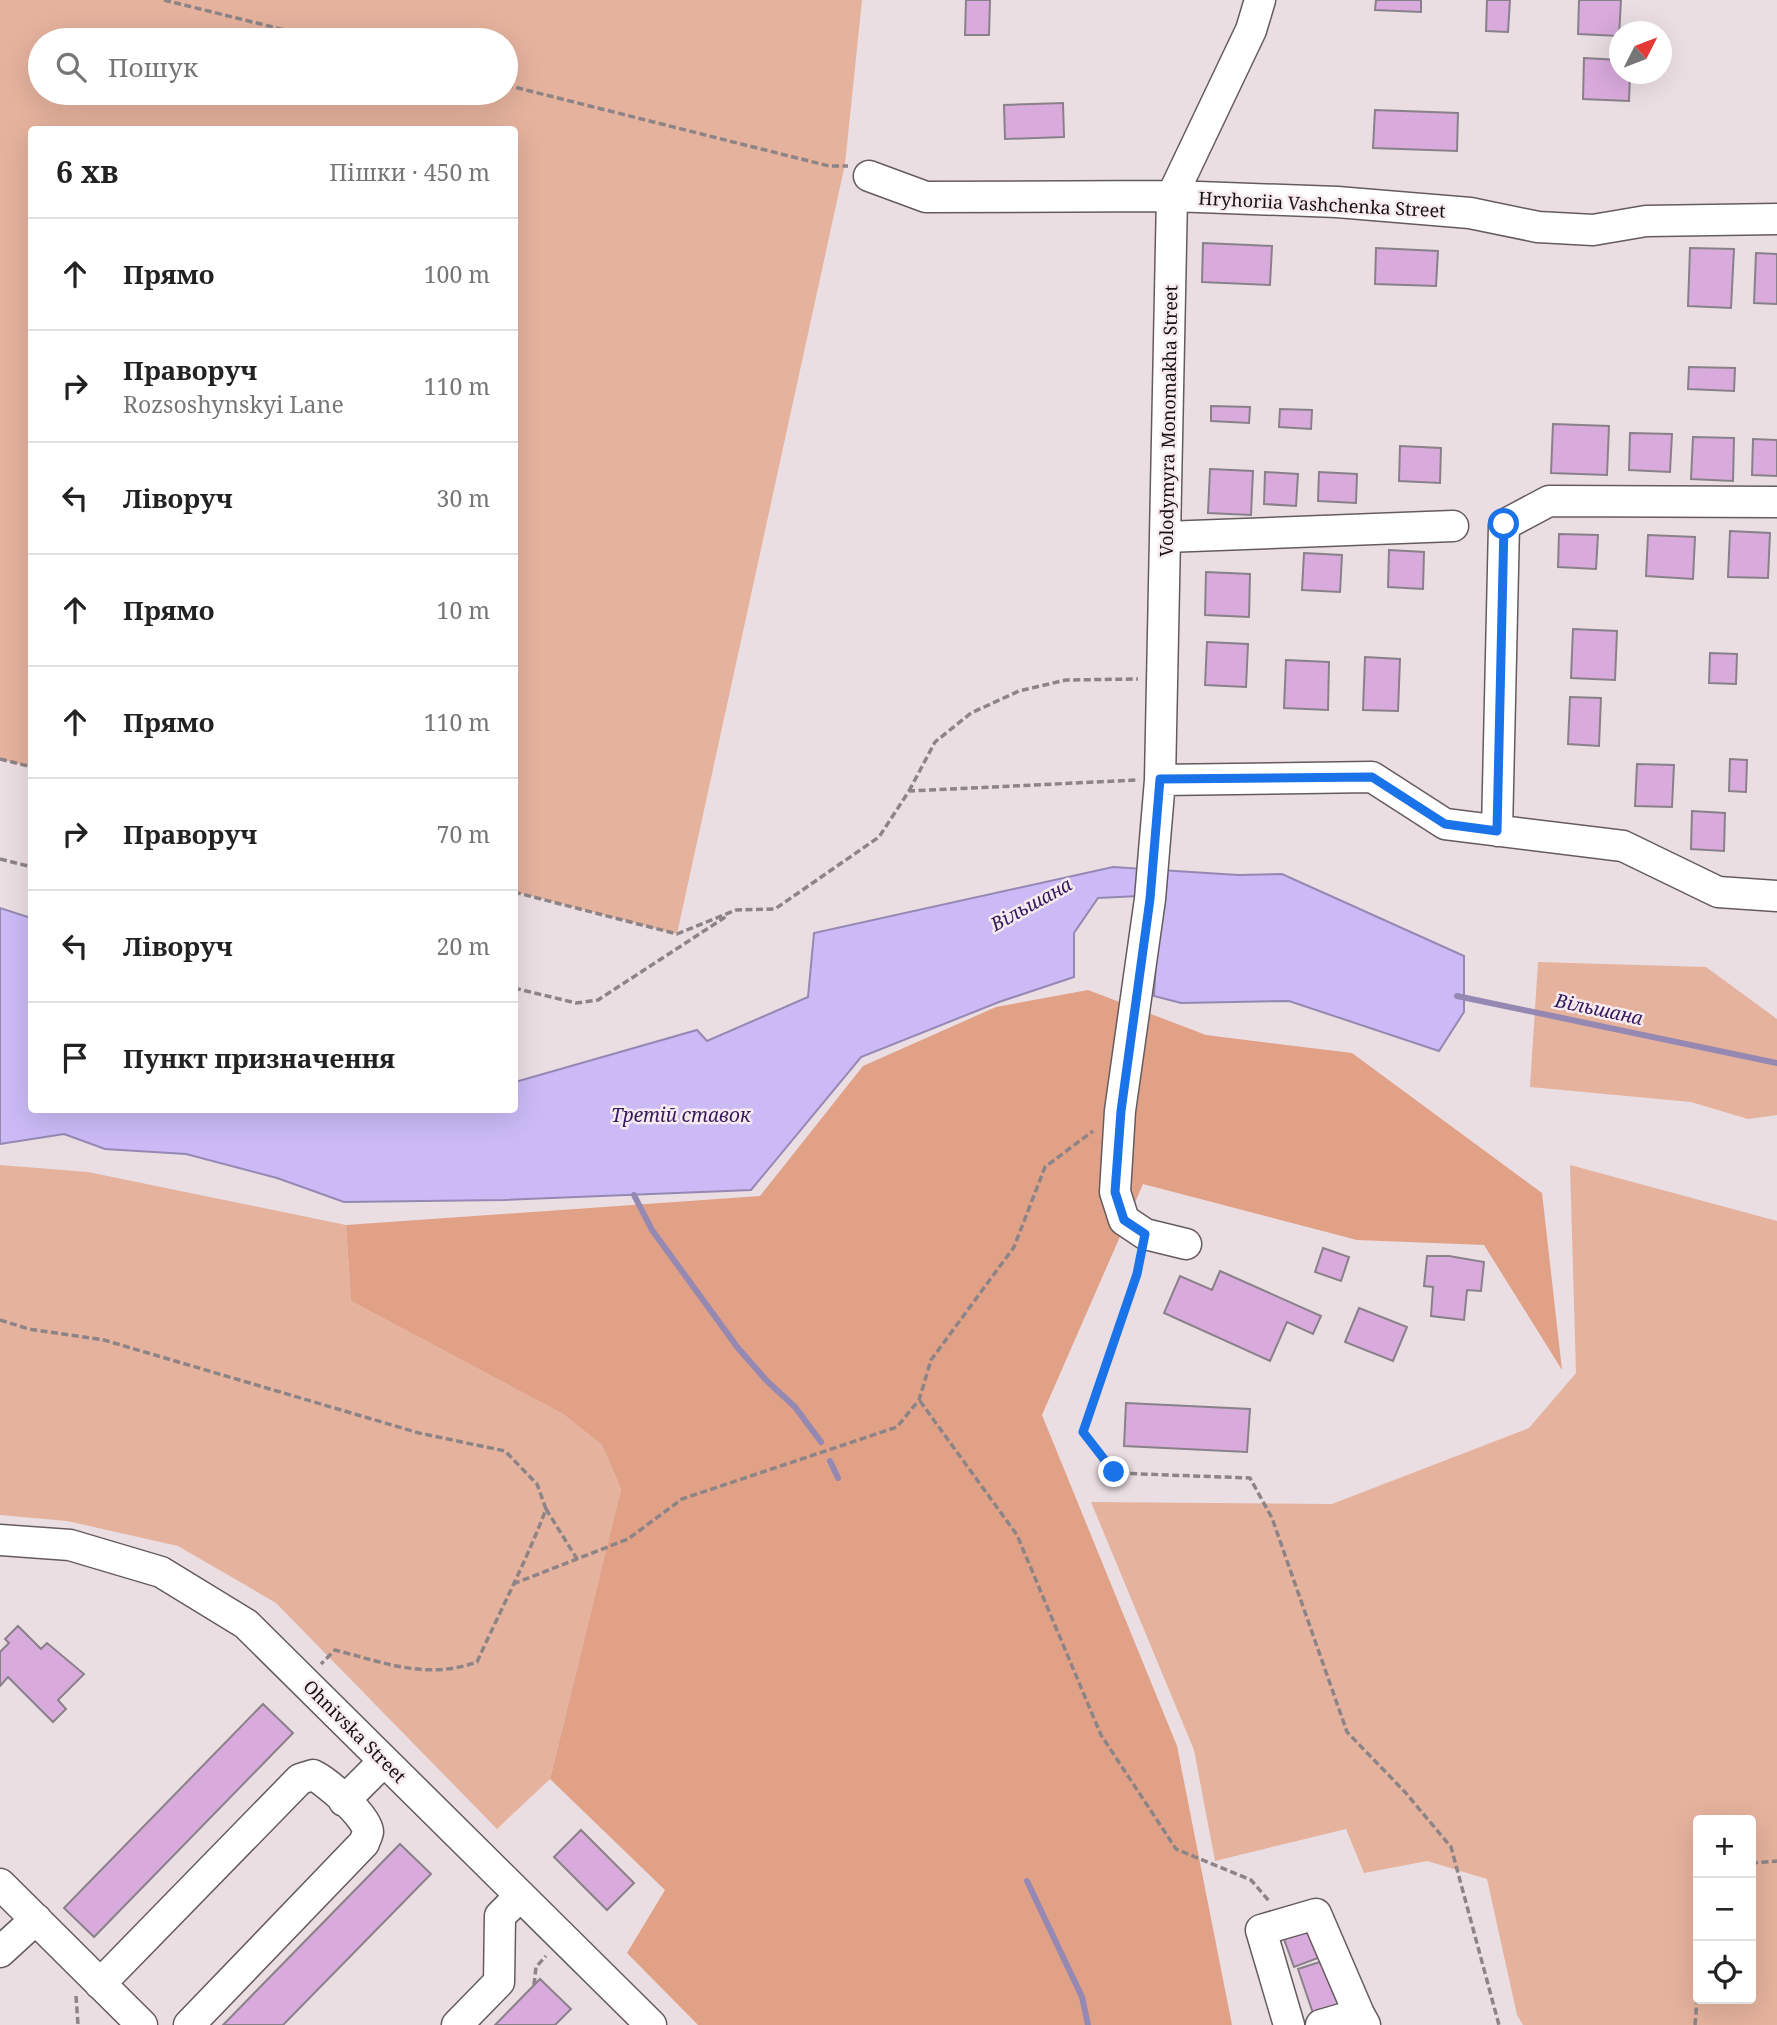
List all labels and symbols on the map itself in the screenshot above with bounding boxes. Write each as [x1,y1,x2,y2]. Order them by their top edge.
north arrow [1609,21,1672,84]
street label: Hryhoriia Vashchenka Street [1198,186,1446,222]
street label: Volodymyra Monomakha Street [1154,285,1182,557]
route start [1488,508,1519,539]
water label: Вільшана [985,871,1077,938]
water label: Вільшана [1552,987,1646,1031]
water label: Третій ставок [611,1102,752,1128]
route end [1098,1456,1129,1487]
street label: Ohnivska Street [298,1674,412,1788]

